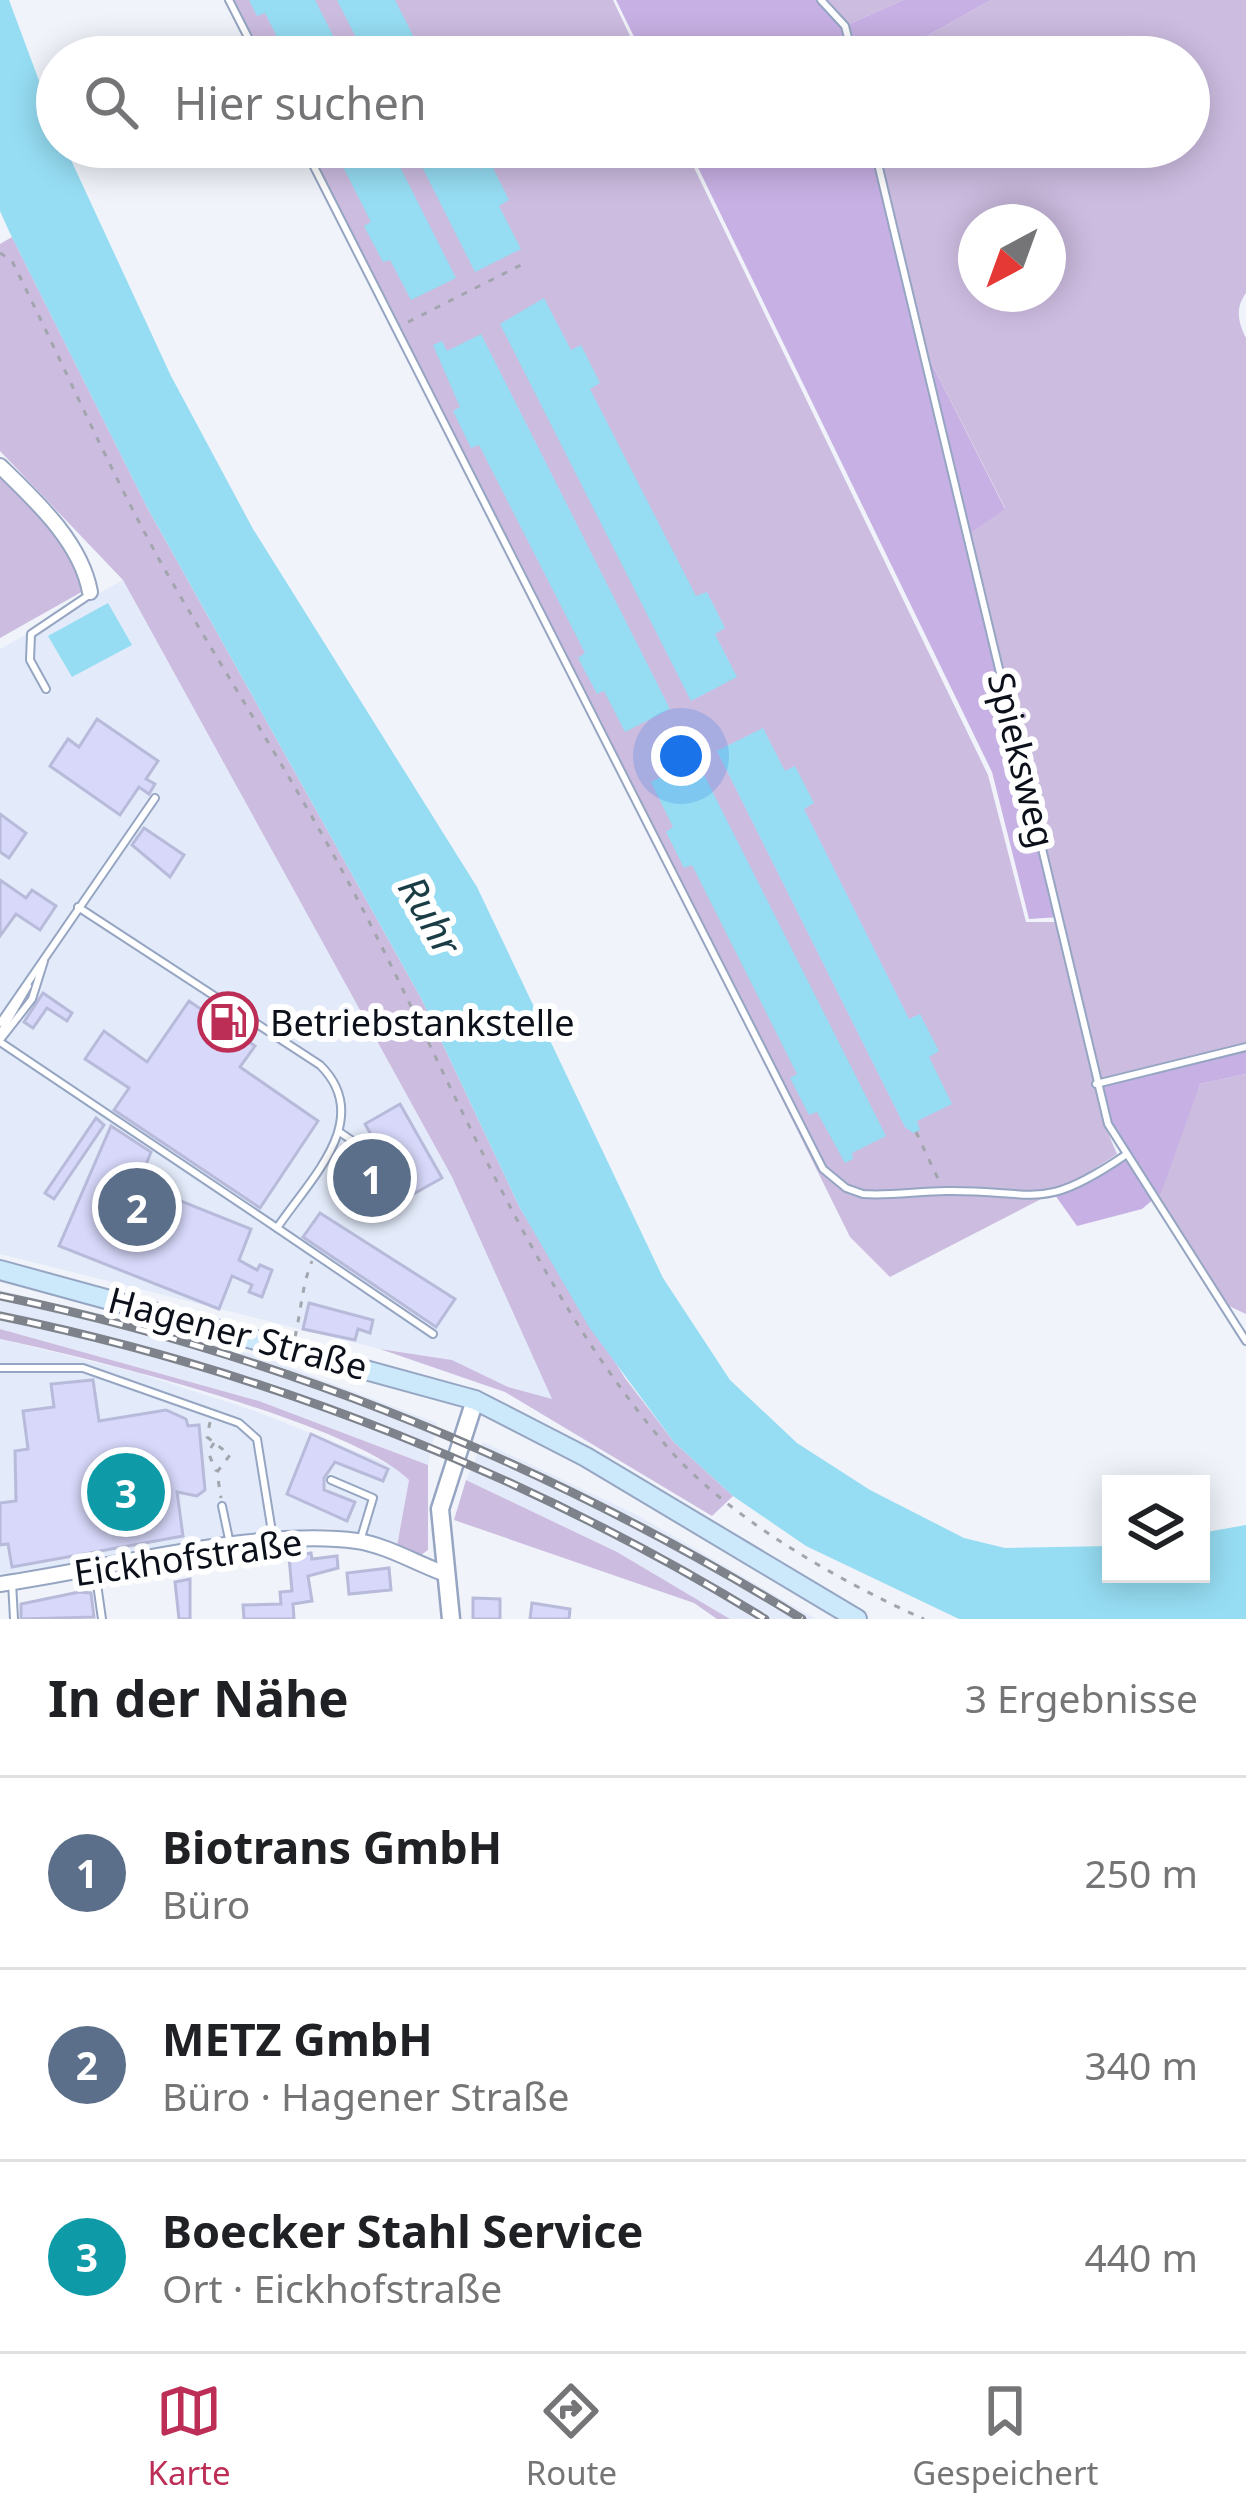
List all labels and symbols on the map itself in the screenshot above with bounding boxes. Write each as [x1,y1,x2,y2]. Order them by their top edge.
north arrow [958,204,1066,312]
street label: Spieksweg [977,667,1067,853]
your location [651,726,711,786]
water label: Ruhr [387,866,475,965]
fuel station icon: Betriebstankstelle [197,991,259,1053]
place label: Betriebstankstelle [270,998,575,1047]
pin: 1 [333,1133,411,1223]
pin: 2 [98,1162,176,1252]
street label: Hagener Straße [103,1275,373,1391]
pin: 3 [87,1447,165,1537]
street label: Eickhofstraße [71,1517,305,1597]

